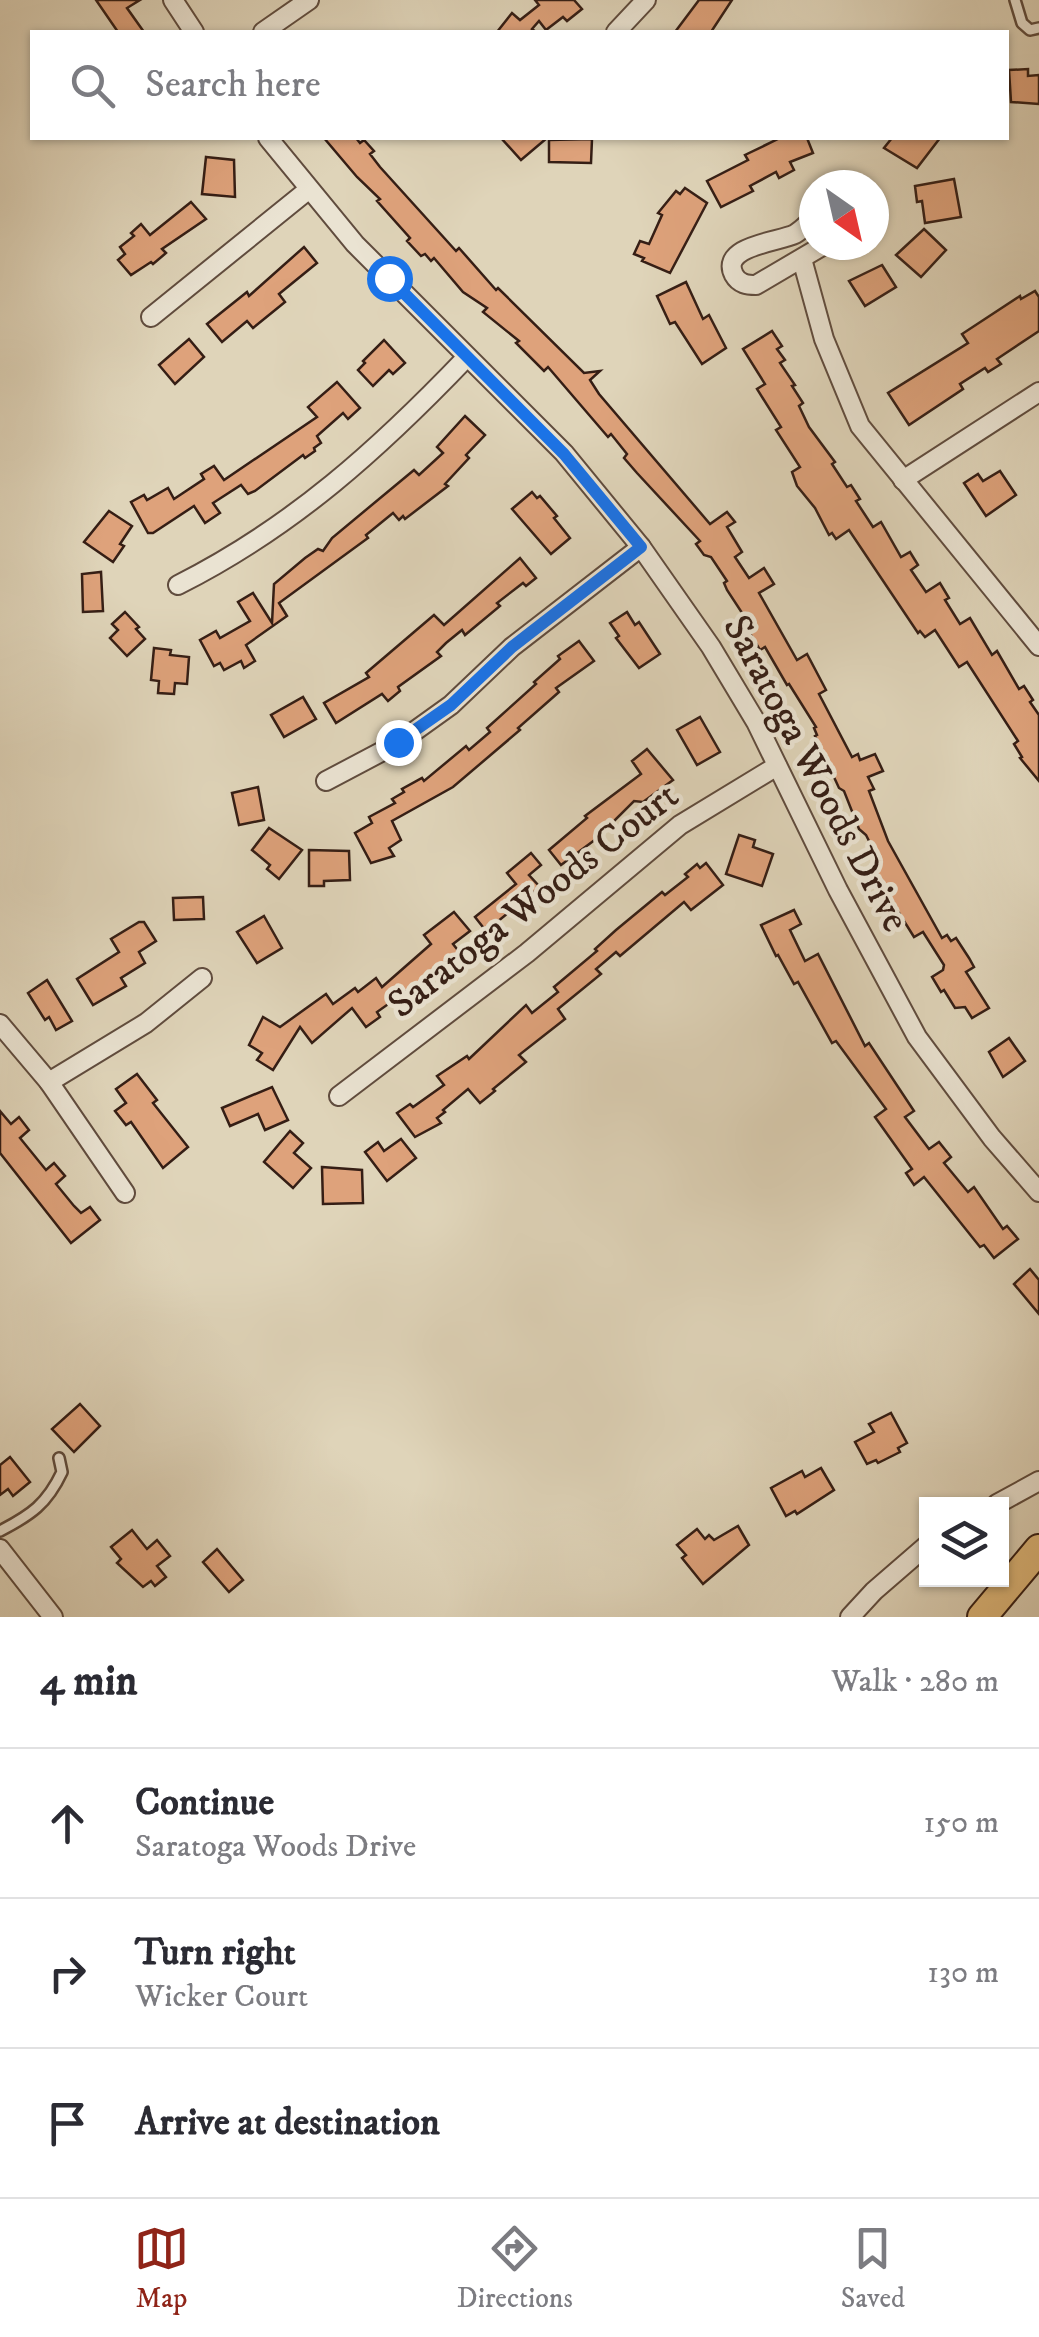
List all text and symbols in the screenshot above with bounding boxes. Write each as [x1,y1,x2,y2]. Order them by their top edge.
search box [30,30,1009,140]
icon: search [65,58,120,113]
text: Search here [145,61,321,109]
north arrow [799,170,889,260]
route start [367,256,413,302]
street label: Saratoga Woods Drive [710,607,920,941]
route end [376,720,422,766]
street label: Saratoga Woods Court [378,772,690,1030]
map controls [919,1497,1009,1587]
button: layers [919,1497,1009,1587]
text: 4 min [40,1656,138,1708]
text: Walk · 280 m [831,1662,999,1702]
text: Continue [135,1779,274,1827]
icon: ahead [40,1796,95,1851]
text: 150 m [923,1803,999,1843]
text: Saratoga Woods Drive [135,1827,416,1867]
text: Turn right [135,1929,296,1977]
icon: right [40,1946,95,2001]
text: 130 m [927,1953,999,1993]
text: Wicker Court [135,1977,308,2017]
icon: arrive [40,2096,95,2151]
text: Arrive at destination [135,2099,440,2147]
tab: Map [134,2221,189,2316]
tab: Directions [457,2221,573,2316]
tab: Saved [841,2221,905,2316]

